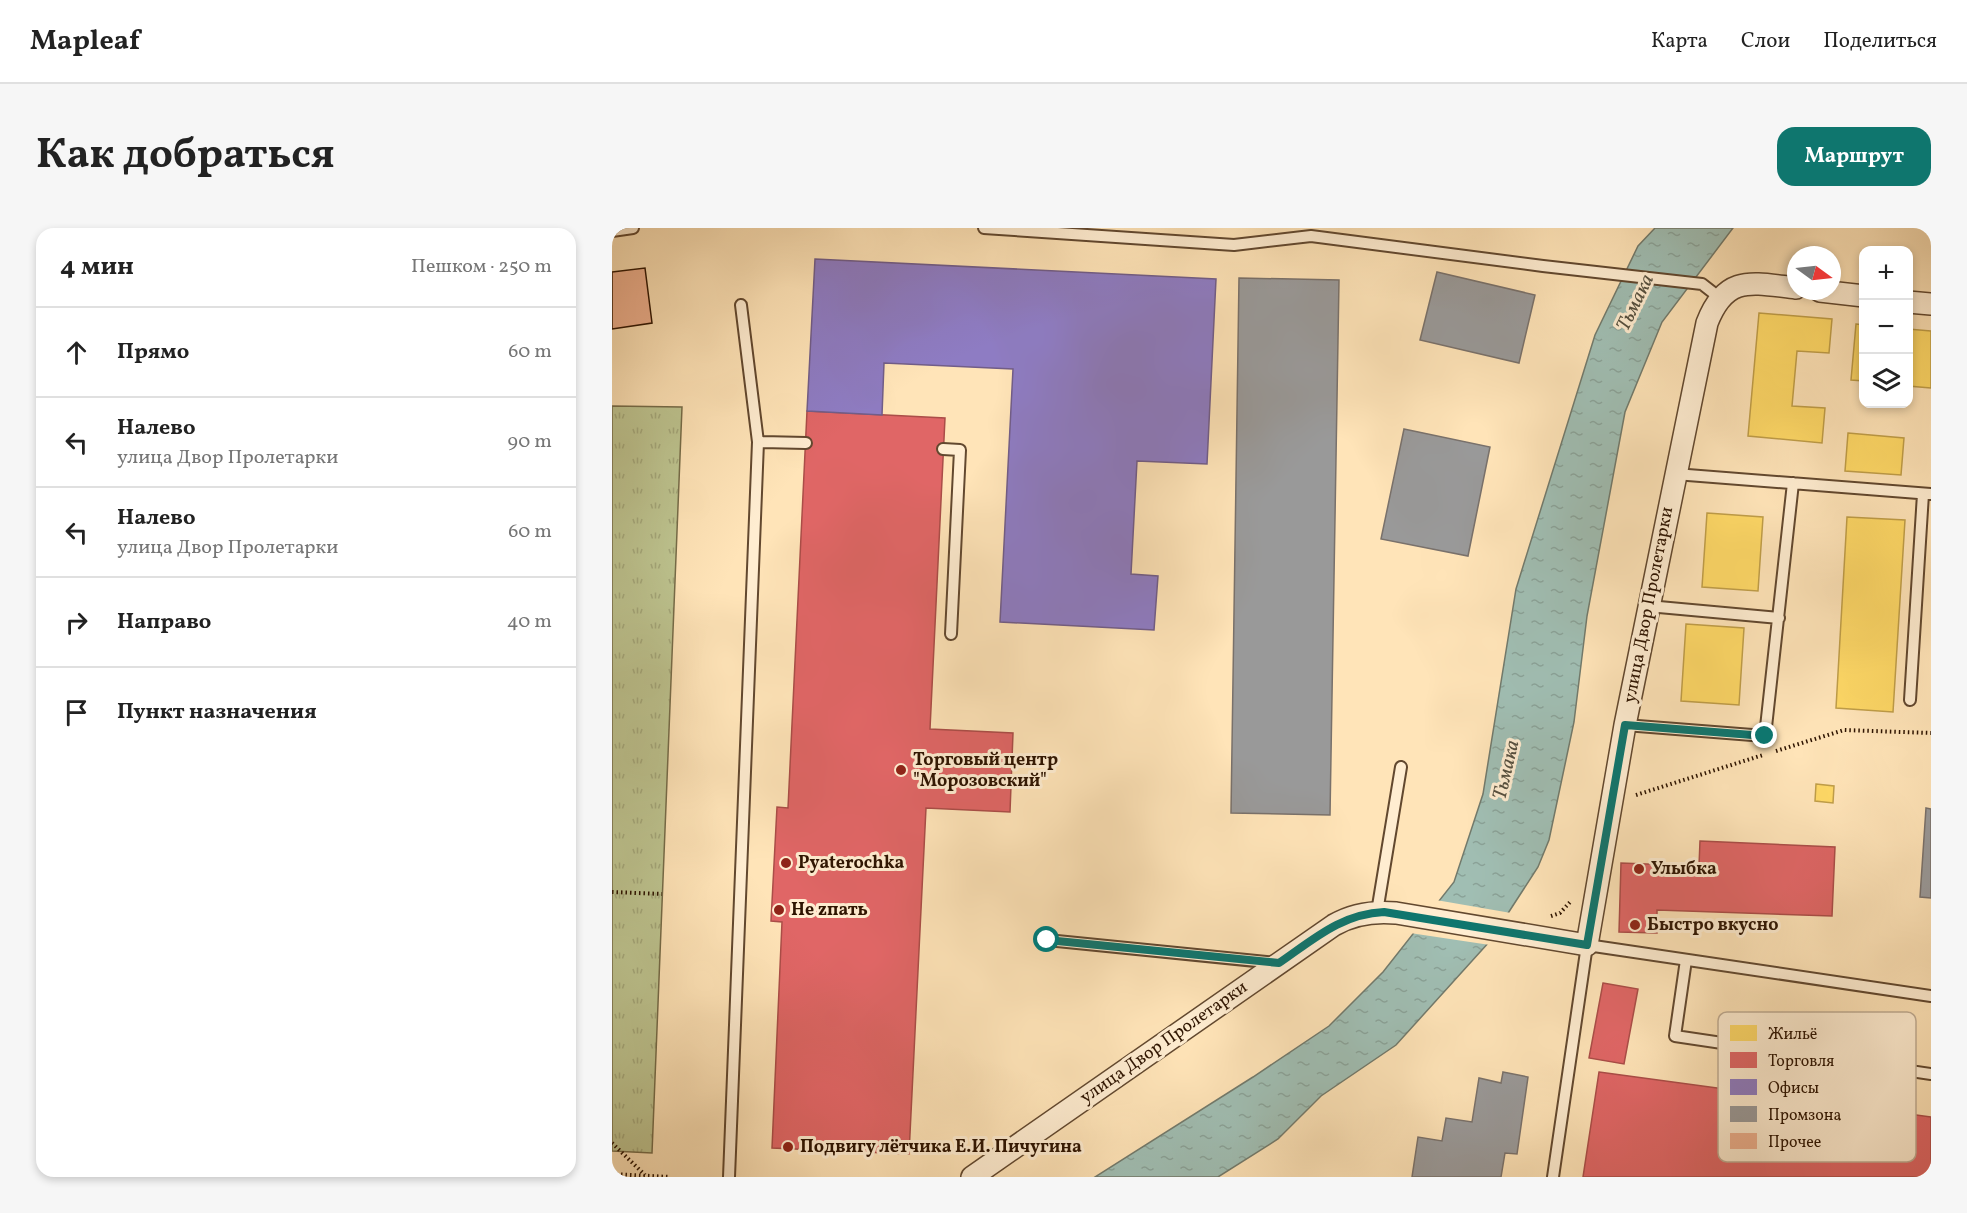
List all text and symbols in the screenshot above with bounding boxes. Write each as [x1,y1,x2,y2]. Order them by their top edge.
text: Mapleaf [30,22,140,61]
text: Карта [1651,27,1708,56]
text: Слои [1741,27,1790,56]
text: Поделиться [1823,27,1937,56]
text: Как добраться [36,127,335,186]
button: Маршрут [1777,127,1931,186]
north arrow [1787,246,1841,300]
map controls [1859,246,1913,408]
button: + [1859,246,1913,300]
text: 4 мин [60,249,134,285]
text: Пешком · 250 m [411,253,552,281]
water label: Тьмака [1610,270,1662,336]
button: − [1859,300,1913,354]
icon: ahead [60,336,93,369]
text: Прямо [117,337,189,368]
text: 60 m [508,338,552,366]
button: layers [1859,354,1913,408]
text: Налево [117,413,196,444]
icon: left [60,426,93,459]
text: 90 m [508,428,552,456]
text: улица Двор Пролетарки [117,444,338,472]
text: Налево [117,503,196,534]
street label: улица Двор Пролетарки [1618,505,1680,705]
icon: left [60,516,93,549]
text: 60 m [508,518,552,546]
text: улица Двор Пролетарки [117,534,338,562]
icon: right [60,606,93,639]
text: Направо [117,607,211,638]
text: 40 m [507,608,552,636]
icon: arrive [60,696,93,729]
text: Пункт назначения [117,697,317,728]
route end [1751,722,1777,748]
water label: Тьмака [1487,737,1527,803]
place label: Торговый центр "Морозовский" [913,748,1058,794]
marker: Торговый центр "Морозовский" [894,763,908,777]
place label: Pyaterochka [798,851,905,876]
marker: Pyaterochka [779,856,793,870]
place label: Улыбка [1651,857,1717,882]
marker: Улыбка [1632,862,1646,876]
place label: Не zпать [791,898,868,923]
marker: Не zпать [772,903,786,917]
place label: Быстро вкусно [1647,913,1778,938]
marker: Быстро вкусно [1628,918,1642,932]
route start [1033,926,1059,952]
street label: улица Двор Пролетарки [1075,976,1253,1110]
legend [1718,1012,1916,1162]
text: Жильё [1768,1024,1817,1046]
text: Торговля [1768,1051,1834,1073]
text: Офисы [1768,1078,1819,1100]
text: Промзона [1768,1105,1841,1127]
text: Прочее [1768,1132,1821,1154]
place label: Подвигу лётчика Е.И. Пичугина [800,1135,1082,1160]
marker: Подвигу лётчика Е.И. Пичугина [781,1140,795,1154]

